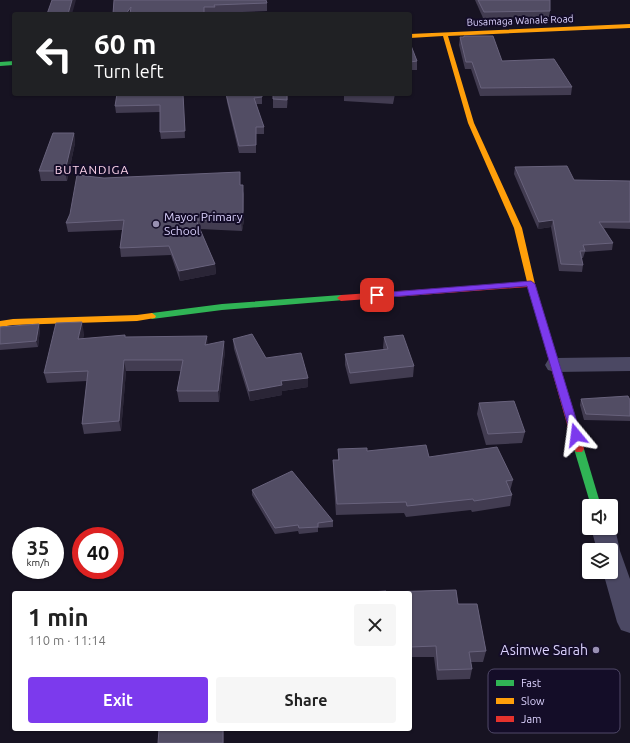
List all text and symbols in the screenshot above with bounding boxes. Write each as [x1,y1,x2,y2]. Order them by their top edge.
street label: Busamaga Wanale Road [466,13,574,28]
icon: left [28,28,80,80]
text: 60 m [94,28,156,59]
text: Turn left [94,61,164,81]
district label: BUTANDIGA [55,163,129,176]
place label: Mayor Primary School [164,210,243,237]
marker: Mayor Primary School [151,219,161,229]
pin [360,278,394,312]
icon: arrive [366,284,388,306]
position arrow [555,414,597,456]
map controls [582,499,618,579]
button: sound [582,499,618,535]
speed limit sign: 40 [72,527,124,579]
text: 35 [27,536,49,559]
button: layers [582,543,618,579]
text: km/h [26,557,50,568]
text: 1 min [28,604,89,631]
button: close [354,604,396,646]
text: 110 m · 11:14 [28,633,106,647]
place label: Asimwe Sarah [500,642,588,658]
marker: Asimwe Sarah [591,645,601,655]
legend [488,669,620,733]
button: Exit [28,677,208,723]
button: Share [216,677,396,723]
text: Fast [521,677,542,689]
text: Slow [521,695,545,707]
text: Jam [521,713,542,725]

